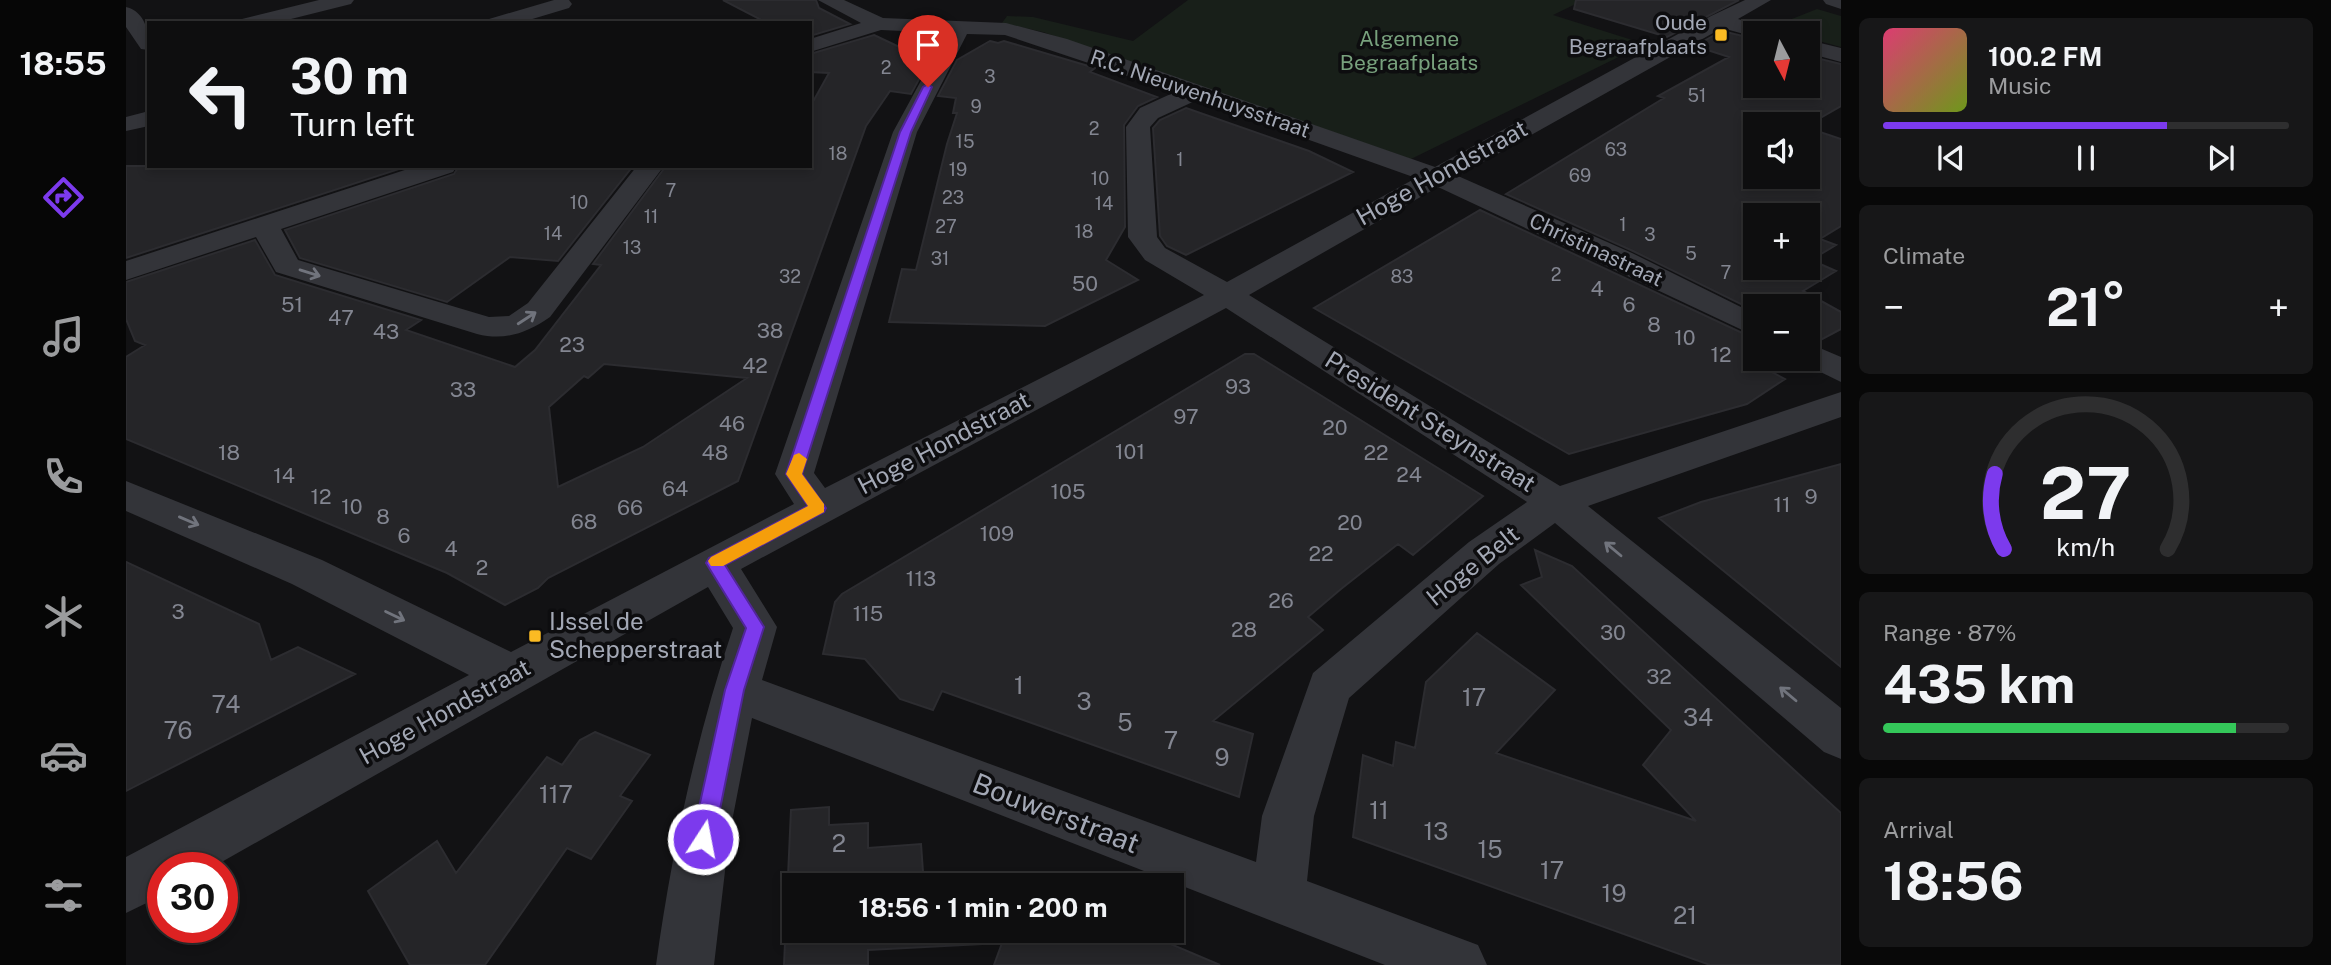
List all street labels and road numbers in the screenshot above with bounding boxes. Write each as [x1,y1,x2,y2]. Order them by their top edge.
street label: R.C. Nieuwenhuysstraat [1087,44,1313,143]
street label: Hoge Hondstraat [1351,114,1532,231]
street label: Christinastraat [1525,208,1667,291]
street label: President Steynstraat [1320,345,1541,497]
street label: Hoge Hondstraat [853,385,1034,499]
street label: Hoge Belt [1420,519,1524,611]
street label: Hoge Hondstraat [354,653,535,770]
street label: Bouwerstraat [968,766,1144,859]

